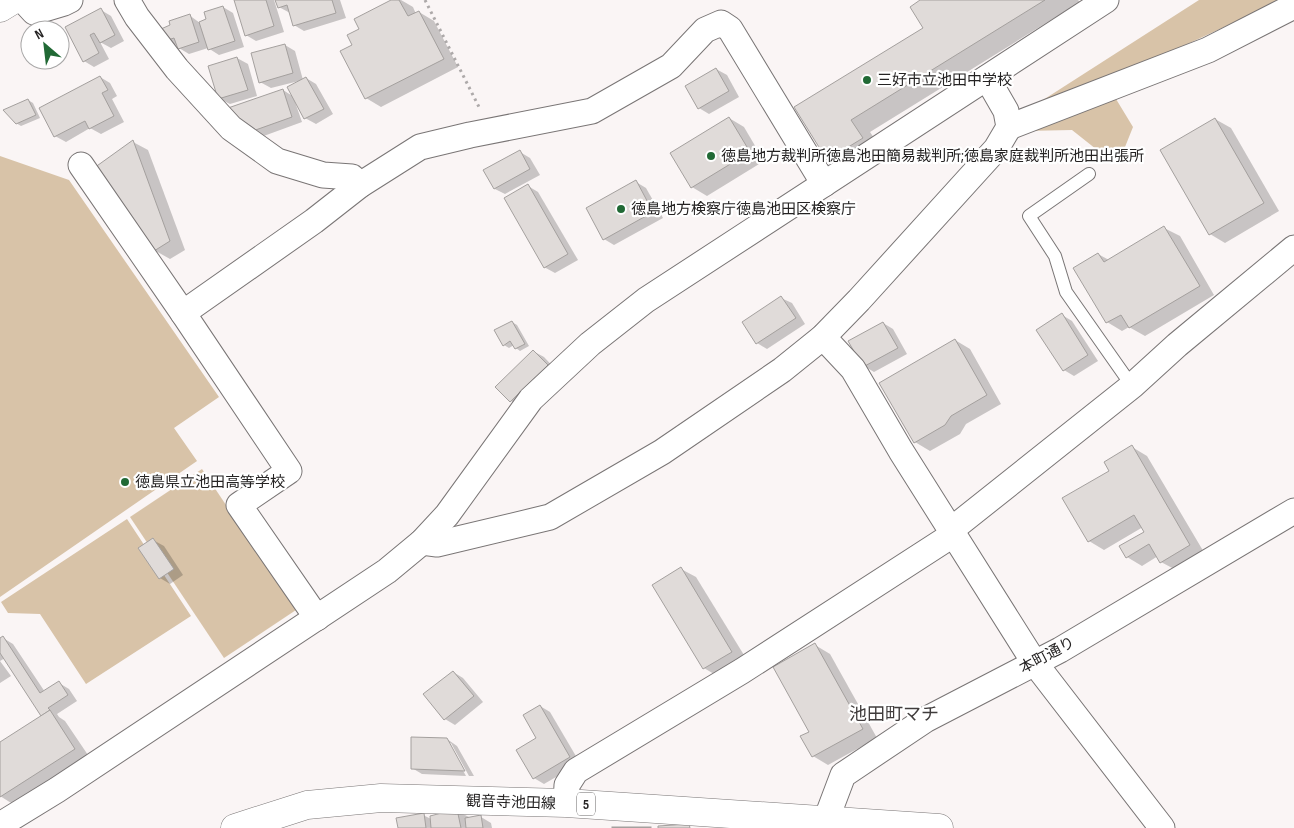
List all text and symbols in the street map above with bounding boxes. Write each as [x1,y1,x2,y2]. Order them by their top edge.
north arrow [20,20,70,70]
text: N [32,25,46,43]
place label: 三好市立池田中学校 [877,71,1012,90]
marker: 三好市立池田中学校 [861,74,873,86]
place label: 徳島地方裁判所徳島池田簡易裁判所;徳島家庭裁判所池田出張所 [721,147,1144,166]
marker: 徳島地方裁判所徳島池田簡易裁判所;徳島家庭裁判所池田出張所 [705,150,717,162]
place label: 徳島地方検察庁徳島池田区検察庁 [631,200,856,219]
marker: 徳島地方検察庁徳島池田区検察庁 [615,203,627,215]
place label: 徳島県立池田高等学校 [135,473,285,492]
marker: 徳島県立池田高等学校 [119,476,131,488]
street label: 本町通り [1016,633,1078,678]
district label: 池田町マチ [849,704,939,725]
street label: 観音寺池田線 [466,791,556,814]
road number: 5 [577,792,595,816]

